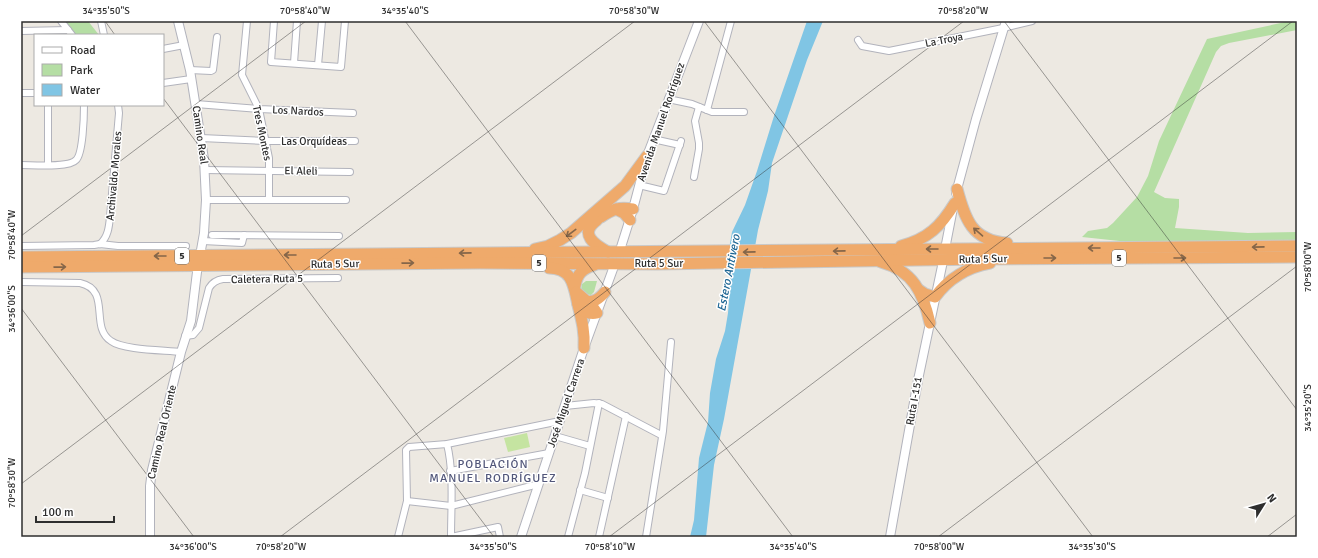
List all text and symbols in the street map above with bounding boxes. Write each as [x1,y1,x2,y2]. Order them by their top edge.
text: 34°35'50"S [82,5,130,17]
text: 70°58'40"W [280,5,331,17]
text: 34°35'40"S [381,5,429,17]
text: 70°58'30"W [609,5,660,17]
text: 70°58'20"W [938,5,989,17]
street label: La Troya [924,30,965,50]
legend [34,34,164,106]
text: Road [70,43,96,58]
street label: Avenida Manuel Rodríguez [635,61,687,183]
text: Park [70,63,93,78]
text: Water [70,83,101,98]
street label: Los Nardos [272,103,324,119]
street label: Tres Montes [250,104,274,162]
street label: Camino Real [189,105,211,165]
street label: Archivaldo Morales [104,130,124,221]
street label: Las Orquídeas [281,135,347,148]
street label: El Aleli [284,164,318,178]
text: 70°58'40"W [6,209,18,260]
one-way arrow [973,228,983,237]
one-way arrow [565,229,576,237]
water label: Estero Antivero [714,232,744,313]
text: 70°58'00"W [1302,241,1314,292]
one-way arrow [1252,243,1265,251]
one-way arrow [1088,244,1101,252]
one-way arrow [926,245,939,253]
one-way arrow [833,247,846,255]
road number: 5 [175,248,189,264]
one-way arrow [743,248,756,256]
one-way arrow [459,249,472,257]
road number: 5 [1112,250,1126,266]
one-way arrow [284,251,297,259]
one-way arrow [154,252,167,260]
street label: Ruta 5 Sur [958,252,1008,266]
one-way arrow [1043,254,1056,262]
one-way arrow [1173,254,1186,262]
road number: 5 [532,255,546,271]
street label: Ruta 5 Sur [310,257,360,271]
street label: Ruta 5 Sur [635,257,683,270]
one-way arrow [401,259,414,267]
one-way arrow [53,263,66,271]
street label: Caletera Ruta 5 [231,272,303,286]
text: 34°36'00"S [6,285,18,333]
street label: José Miguel Carrera [545,356,587,449]
street label: Ruta I-151 [903,376,925,426]
street label: Camino Real Oriente [145,384,179,480]
text: 34°35'20"S [1302,384,1314,432]
text: 70°58'30"W [6,457,18,508]
district label: POBLACIÓN MANUEL RODRÍGUEZ [429,457,557,486]
north arrow [1244,484,1284,524]
text: N [1264,491,1279,505]
scale bar [36,498,114,524]
text: 100 m [42,505,74,520]
text: 34°36'00"S [169,541,217,553]
text: 70°58'20"W [256,541,307,553]
text: 34°35'50"S [469,541,517,553]
text: 70°58'10"W [585,541,636,553]
text: 34°35'40"S [769,541,817,553]
text: 70°58'00"W [914,541,965,553]
text: 34°35'30"S [1068,541,1116,553]

